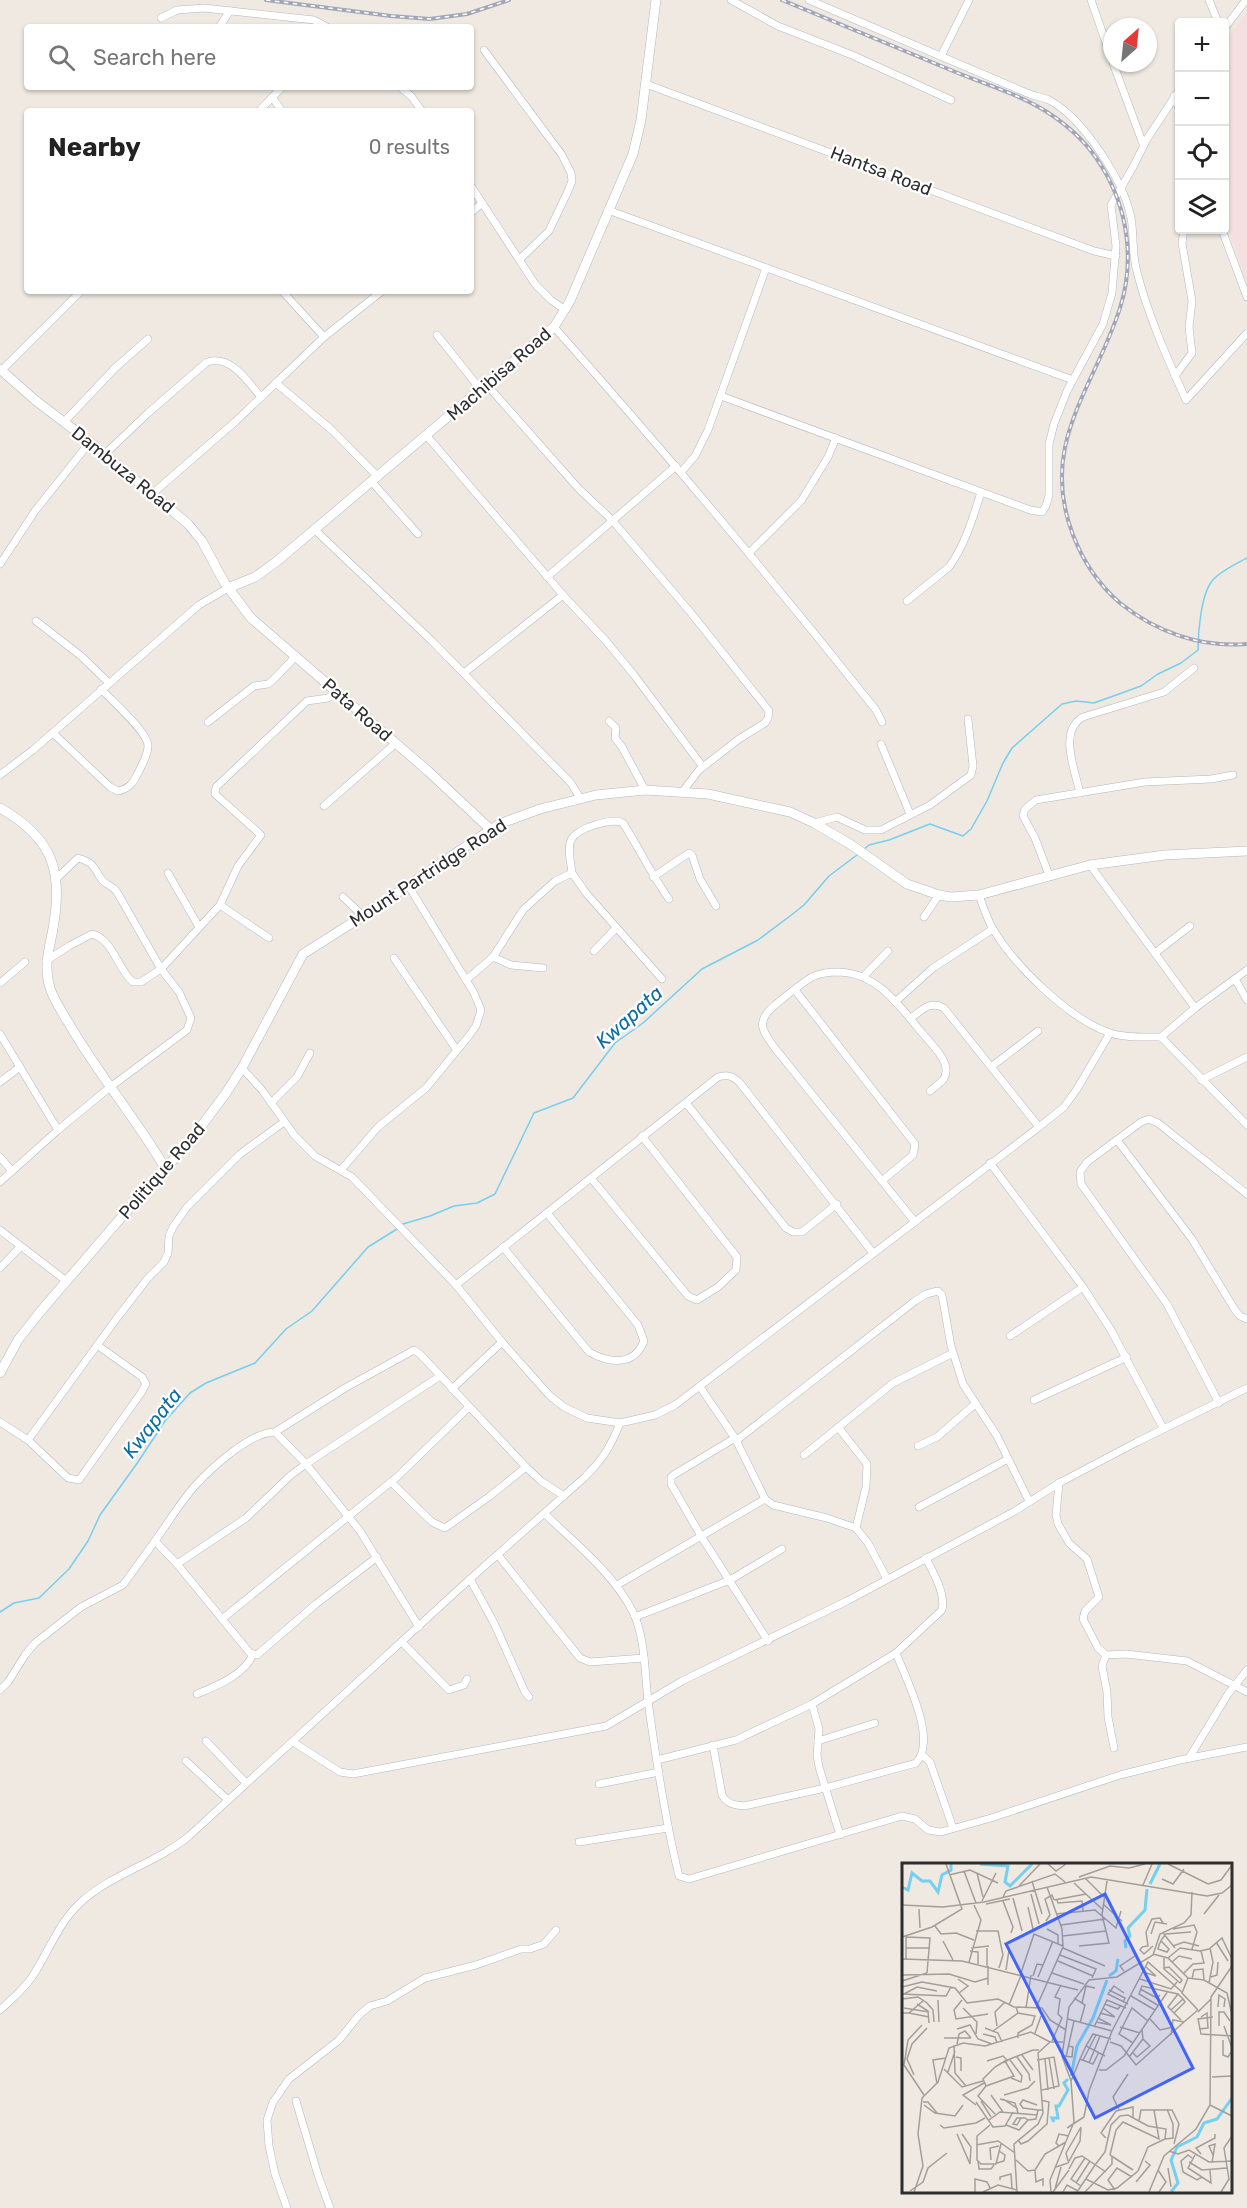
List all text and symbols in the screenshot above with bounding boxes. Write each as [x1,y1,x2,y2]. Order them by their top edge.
north arrow [1103,18,1157,72]
map controls [1175,18,1229,234]
button: + [1175,18,1229,72]
search box [24,24,474,90]
icon: search [45,41,78,74]
text: Search here [93,44,216,71]
button: − [1175,72,1229,126]
button: locate [1175,126,1229,180]
text: Nearby [48,132,141,163]
text: 0 results [369,135,450,159]
street label: Hantsa Road [827,142,935,200]
button: layers [1175,180,1229,234]
street label: Machibisa Road [442,323,556,425]
street label: Dambuza Road [67,422,179,518]
street label: Pata Road [318,674,396,746]
street label: Mount Partridge Road [345,814,511,932]
water label: Kwapata [591,981,668,1053]
street label: Politique Road [114,1118,210,1224]
water label: Kwapata [117,1383,187,1463]
inset map [902,1863,1232,2193]

